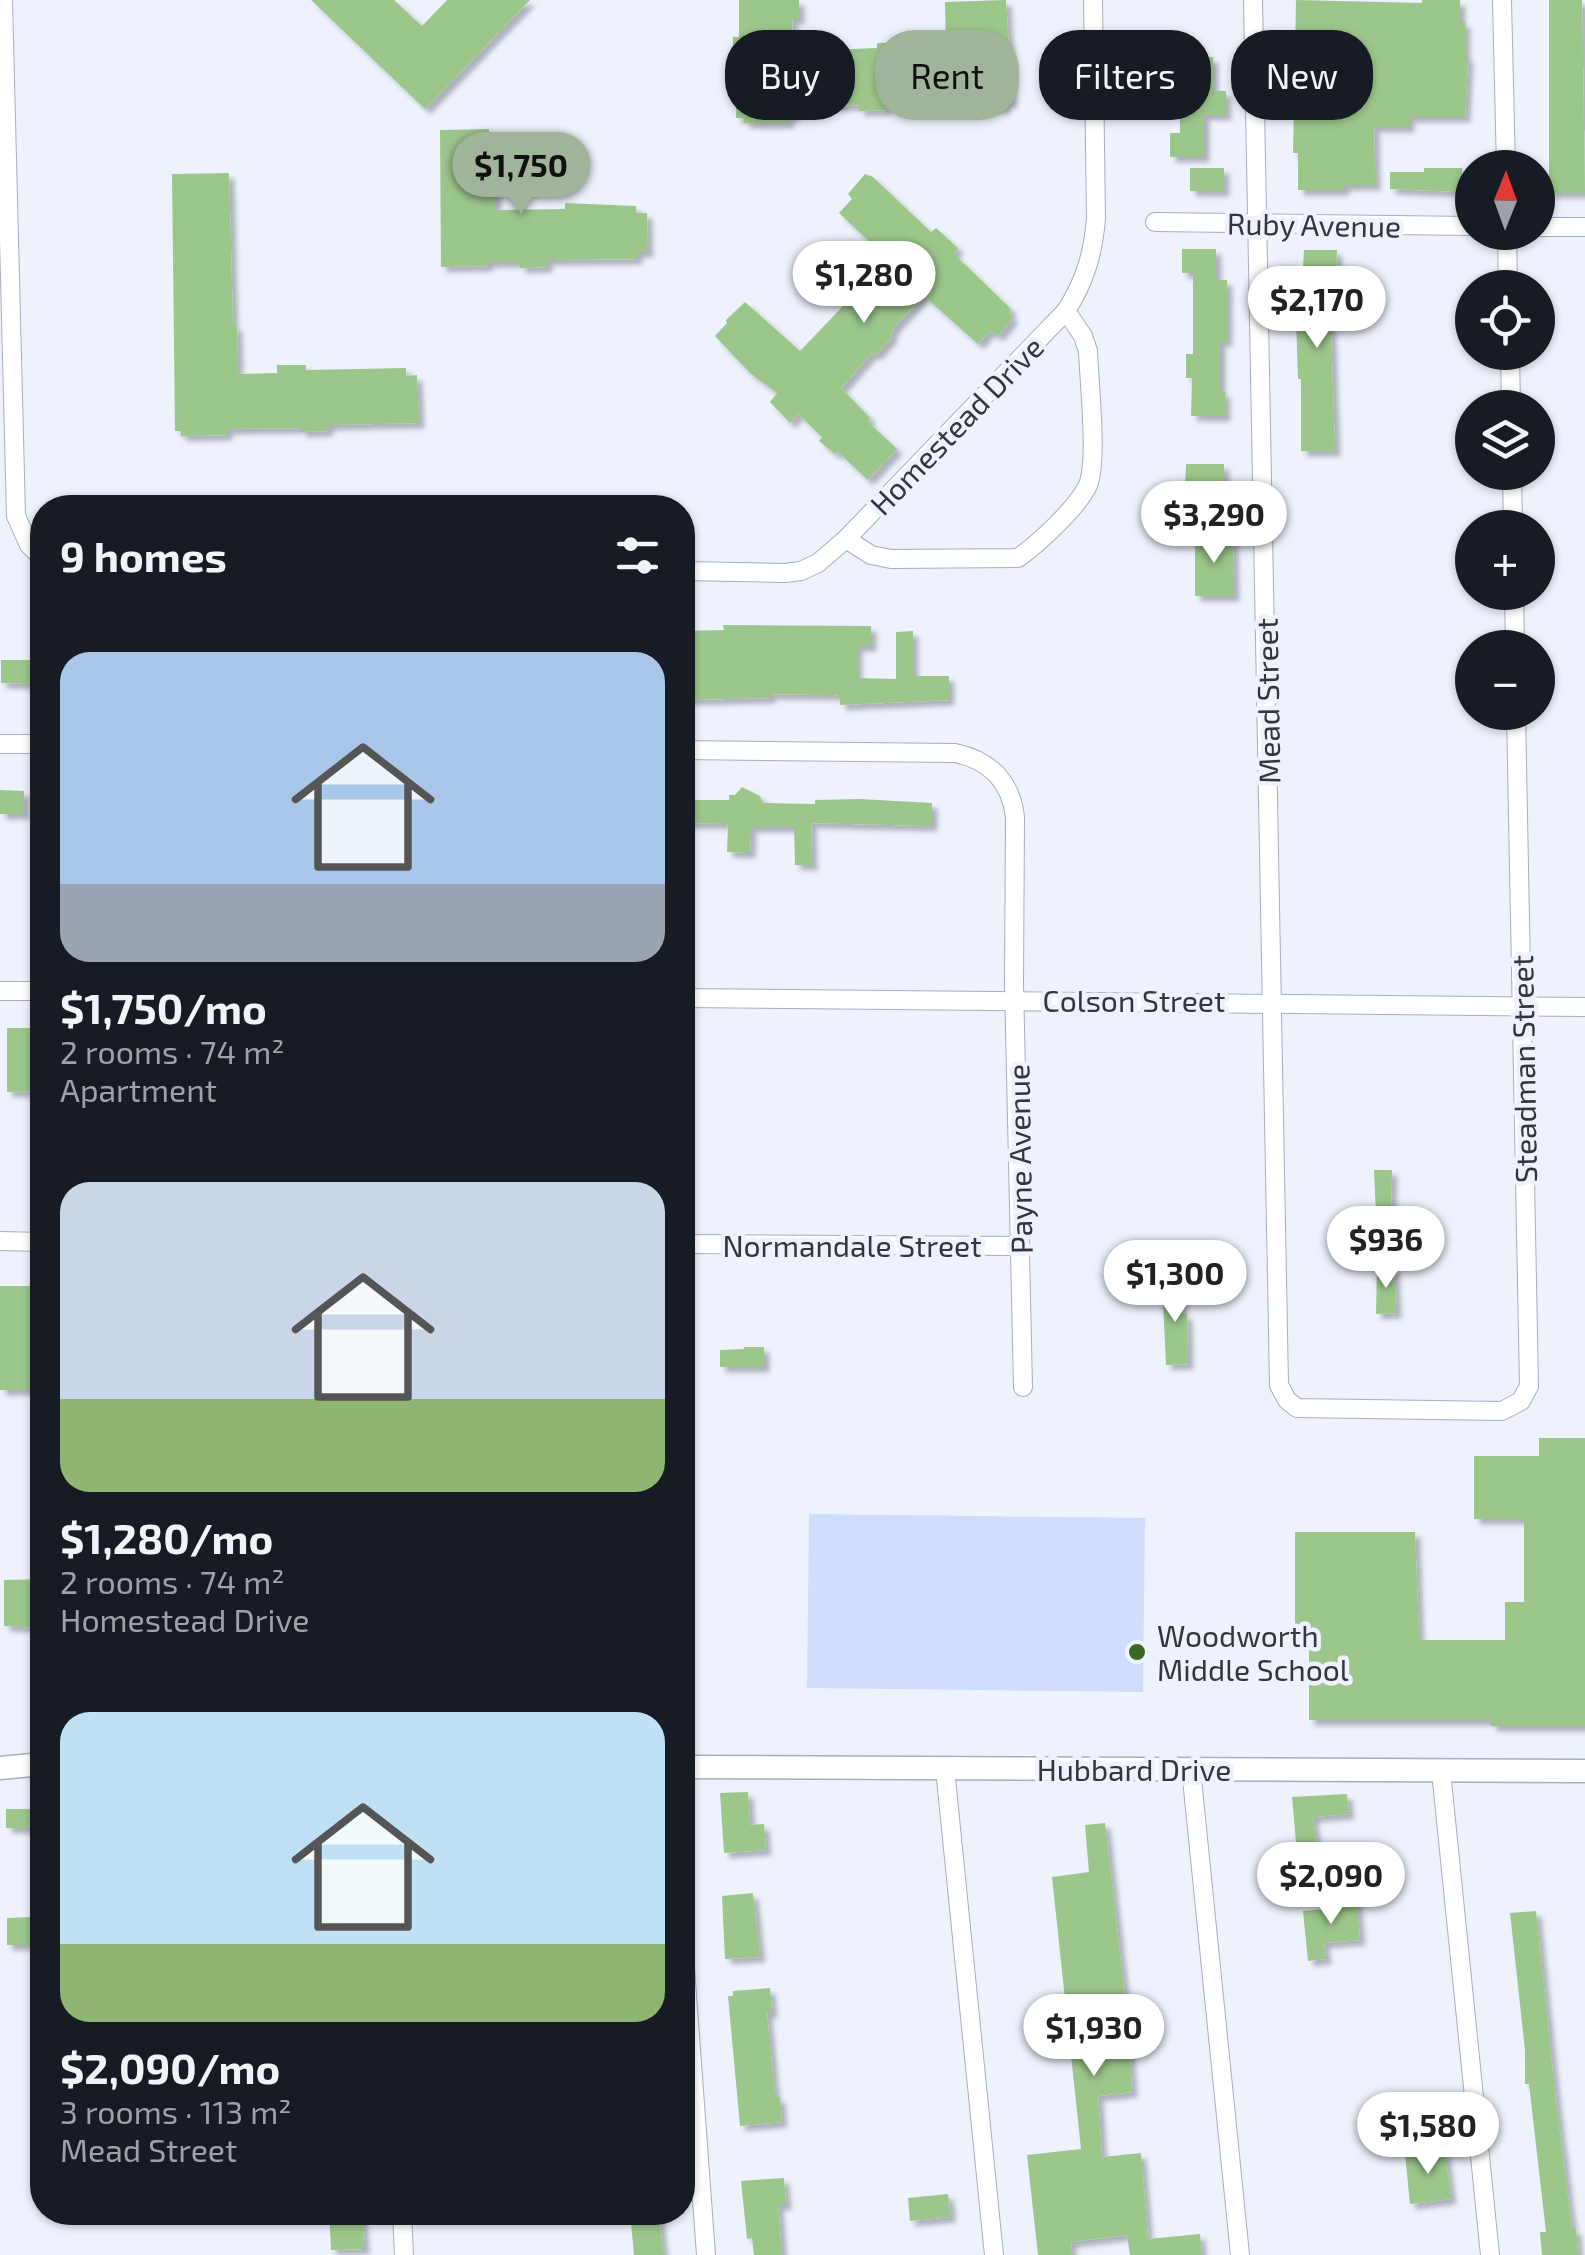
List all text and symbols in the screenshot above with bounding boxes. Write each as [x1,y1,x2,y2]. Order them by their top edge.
chip: Buy [725,30,855,120]
chip: Rent [875,30,1019,120]
chip: Filters [1039,30,1211,120]
chip: New [1231,30,1373,120]
pin: $1,750 [440,132,602,217]
text: $1,750 [474,145,568,183]
north arrow [1455,150,1555,250]
map controls [1455,150,1555,730]
street label: Ruby Avenue [1227,204,1401,244]
pin: $1,280 [783,241,945,326]
text: $1,280 [815,254,913,292]
pin: $2,170 [1236,266,1398,351]
button: locate [1455,270,1555,370]
text: $2,170 [1270,279,1364,317]
street label: Homestead Drive [862,328,1050,522]
button: layers [1455,390,1555,490]
pin: $3,290 [1133,481,1295,566]
text: $3,290 [1163,494,1265,532]
button: + [1455,510,1555,610]
icon: filters [610,528,665,583]
text: 9 homes [60,530,227,580]
street label: Mead Street [1248,618,1286,784]
button: − [1455,630,1555,730]
icon: home [273,717,453,897]
street label: Steadman Street [1503,955,1543,1183]
text: $1,750/mo [60,982,267,1032]
street label: Colson Street [1043,982,1225,1018]
text: 2 rooms · 74 m² [60,1032,284,1070]
street label: Payne Avenue [999,1064,1039,1254]
text: Apartment [60,1070,217,1108]
pin: $936 [1327,1206,1445,1291]
text: $936 [1349,1219,1423,1257]
street label: Normandale Street [722,1227,982,1263]
pin: $1,300 [1094,1240,1256,1325]
icon: home [273,1247,453,1427]
text: $1,300 [1126,1253,1224,1291]
text: $1,280/mo [60,1512,273,1562]
text: 2 rooms · 74 m² [60,1562,284,1600]
text: Homestead Drive [60,1600,309,1638]
place label: Woodworth Middle School [1157,1617,1349,1687]
marker: Woodworth Middle School [1126,1641,1148,1663]
street label: Hubbard Drive [1037,1751,1231,1787]
icon: home [273,1777,453,1957]
pin: $2,090 [1250,1842,1412,1927]
text: $2,090 [1279,1855,1383,1893]
pin: $1,930 [1013,1994,1175,2079]
text: $1,930 [1045,2007,1143,2045]
text: $2,090/mo [60,2042,280,2092]
text: 3 rooms · 113 m² [60,2092,292,2130]
pin: $1,580 [1347,2092,1509,2177]
text: $1,580 [1379,2105,1477,2143]
text: Mead Street [60,2130,237,2168]

